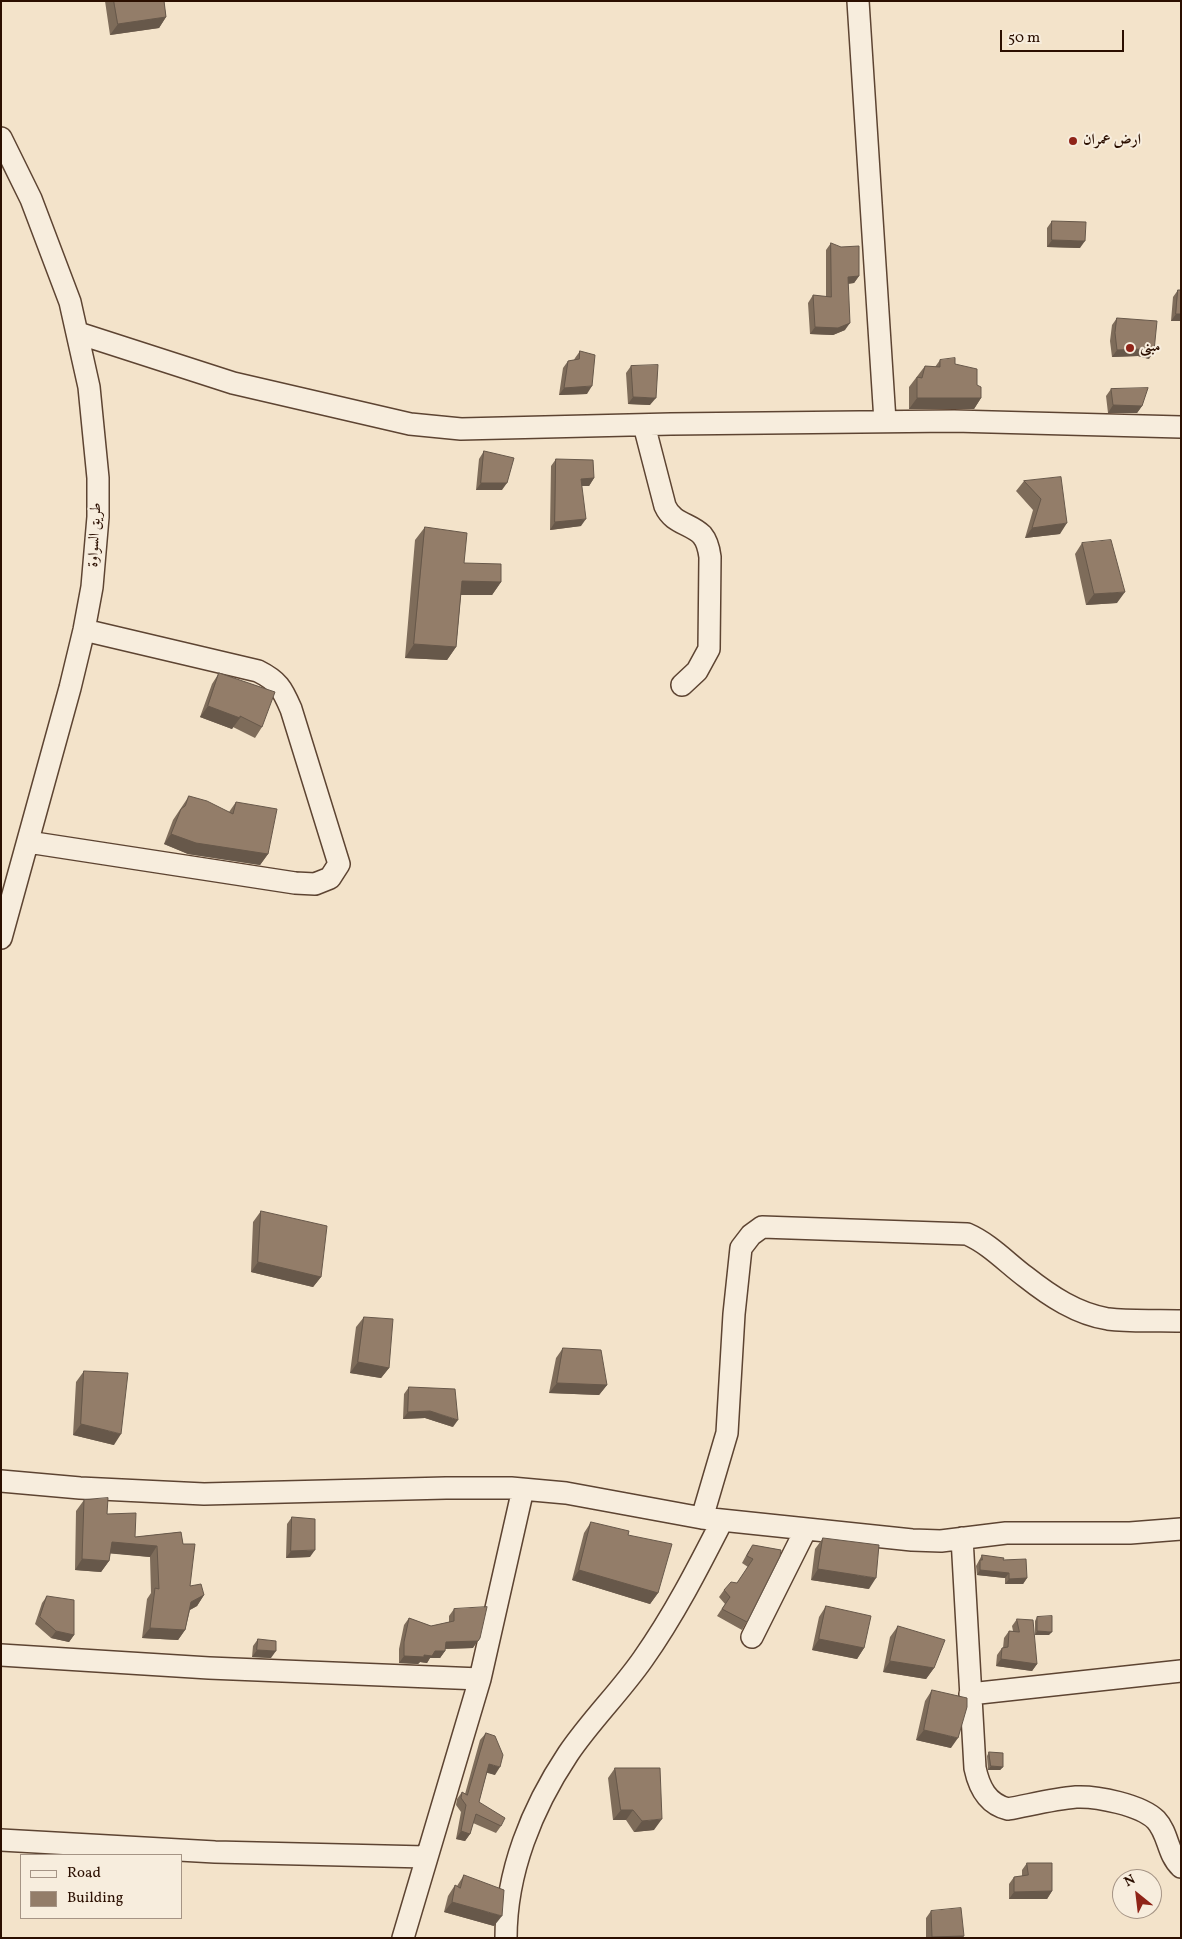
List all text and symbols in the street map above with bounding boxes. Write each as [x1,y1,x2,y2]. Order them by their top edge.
scale bar [1002,20,1126,52]
text: 50 m [1008,28,1040,49]
place label: ارض عمران [1083,132,1141,150]
marker: ارض عمران [1067,135,1079,147]
place label: مبنى [1140,339,1160,357]
marker: مبنى [1124,342,1136,354]
street label: طريق السواوة [85,502,107,568]
legend [20,1854,182,1919]
text: Road [67,1863,101,1884]
north arrow [1112,1869,1162,1919]
text: N [1121,1871,1139,1892]
text: Building [67,1888,123,1909]

